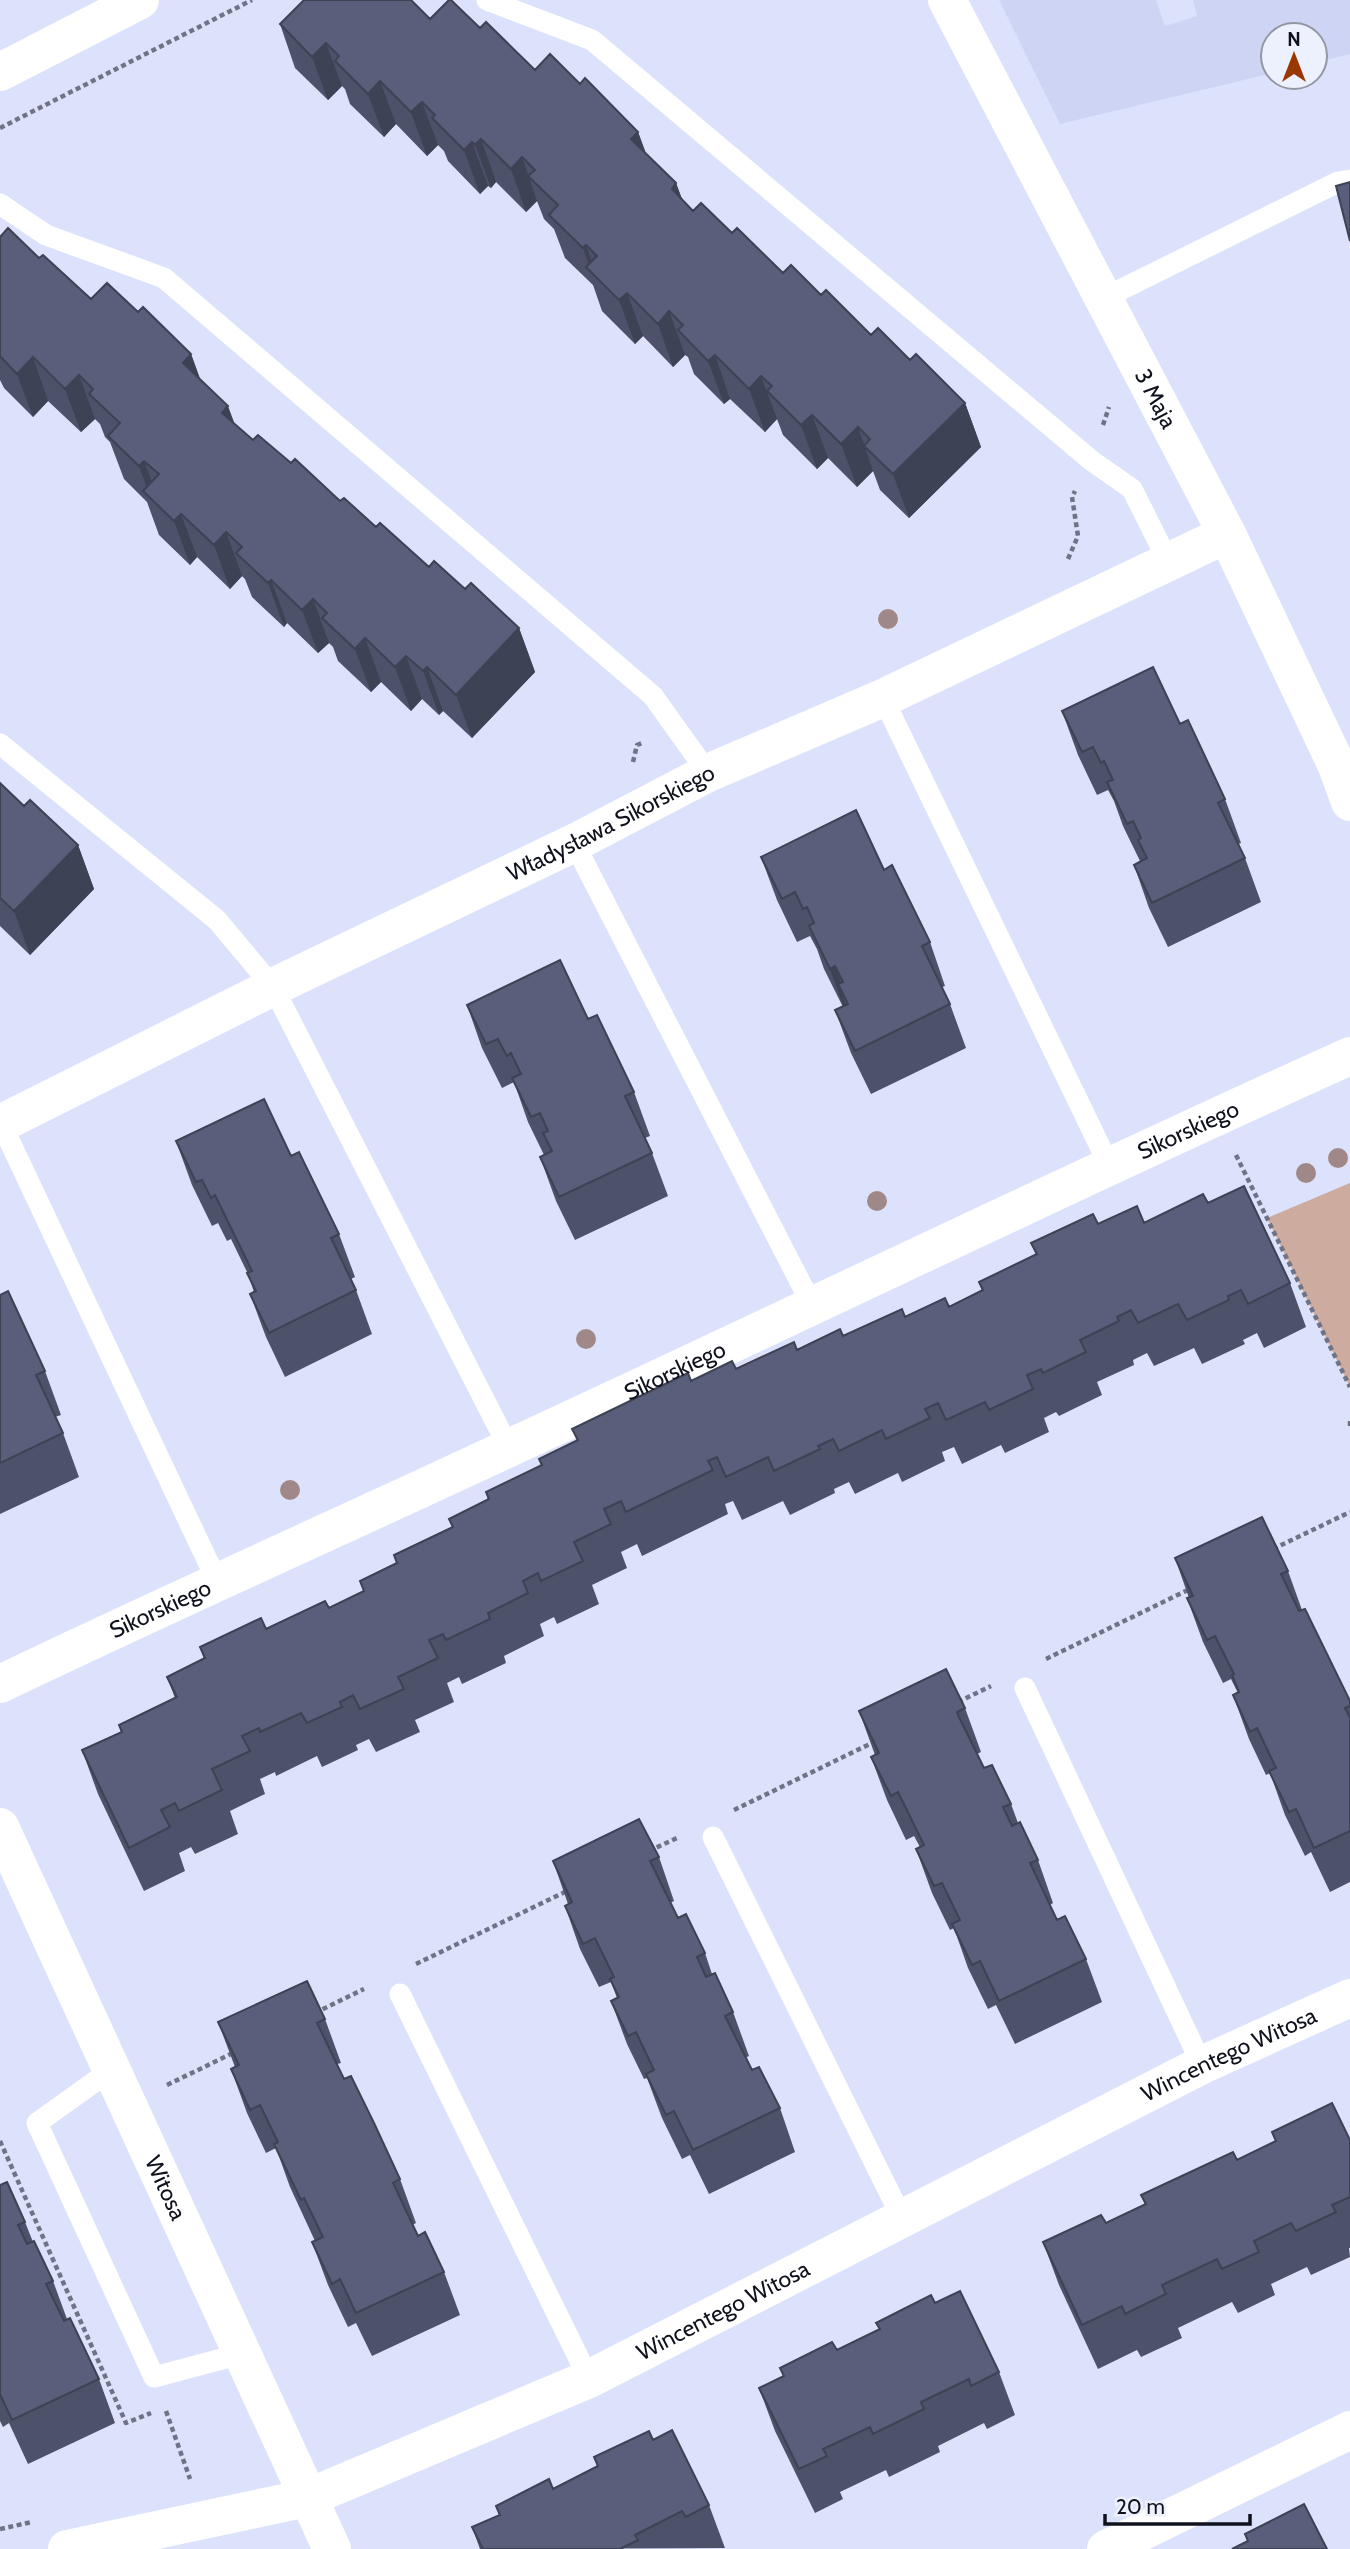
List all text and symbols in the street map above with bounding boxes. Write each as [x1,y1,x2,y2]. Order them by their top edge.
north arrow [1259,21,1329,91]
text: N [1287,28,1301,51]
street label: 3 Maja [1129,364,1183,433]
street label: Władysława Sikorskiego [502,758,719,887]
street label: Sikorskiego [1133,1094,1243,1165]
street label: Sikorskiego [620,1335,730,1406]
street label: Sikorskiego [105,1573,215,1644]
street label: Wincentego Witosa [1137,2001,1321,2108]
street label: Witosa [139,2151,193,2224]
street label: Wincentego Witosa [632,2255,814,2366]
scale bar [1105,2482,1250,2526]
text: 20 m [1116,2494,1165,2519]

